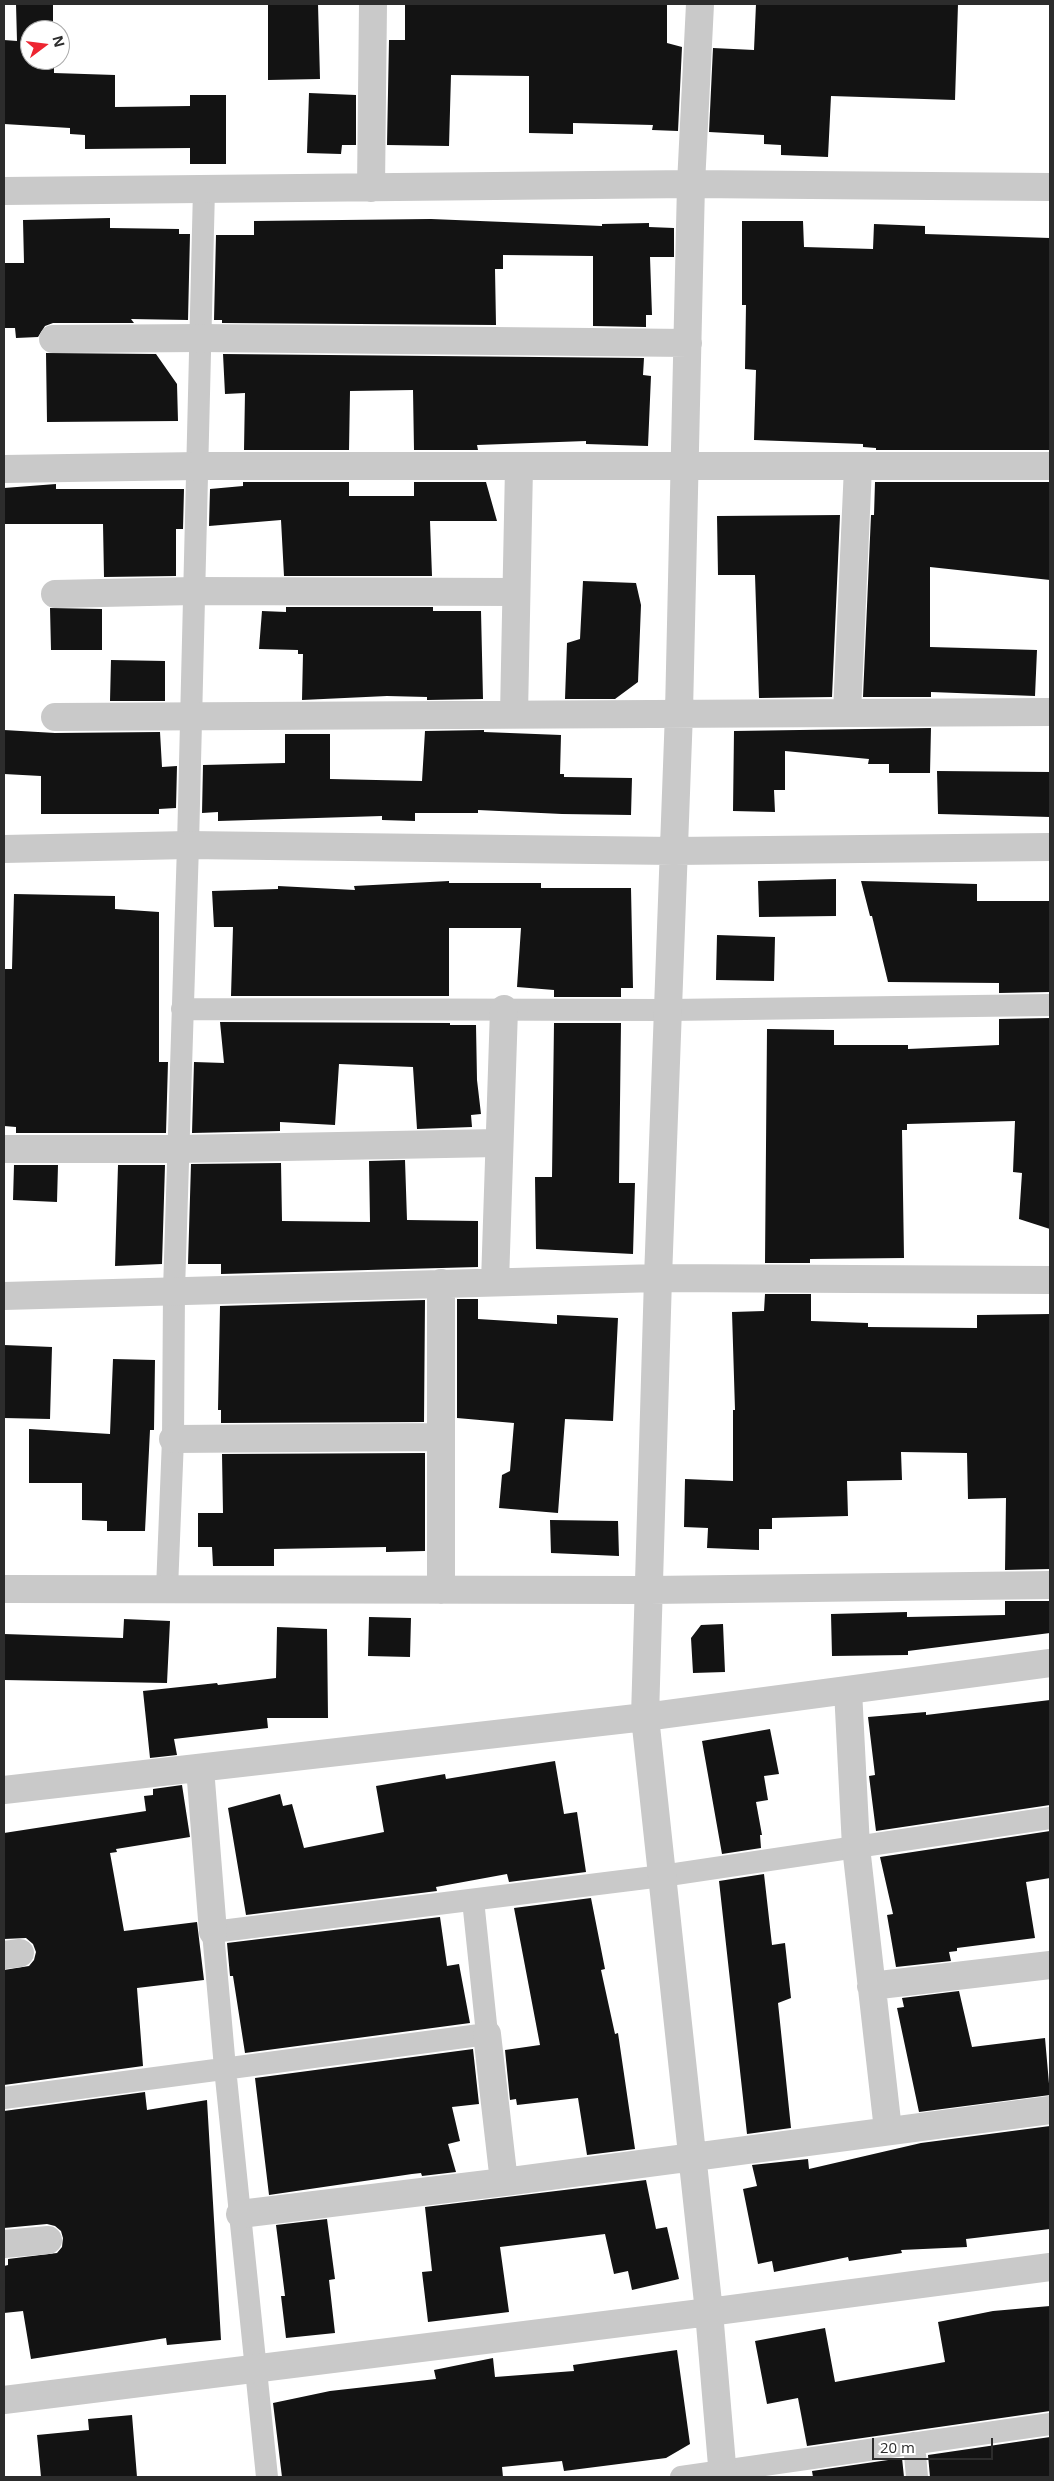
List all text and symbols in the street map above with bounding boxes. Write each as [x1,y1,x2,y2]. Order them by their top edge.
north arrow [20,20,70,70]
text: N [48,33,70,49]
scale bar [874,2428,995,2460]
text: 20 m [880,2437,915,2457]

